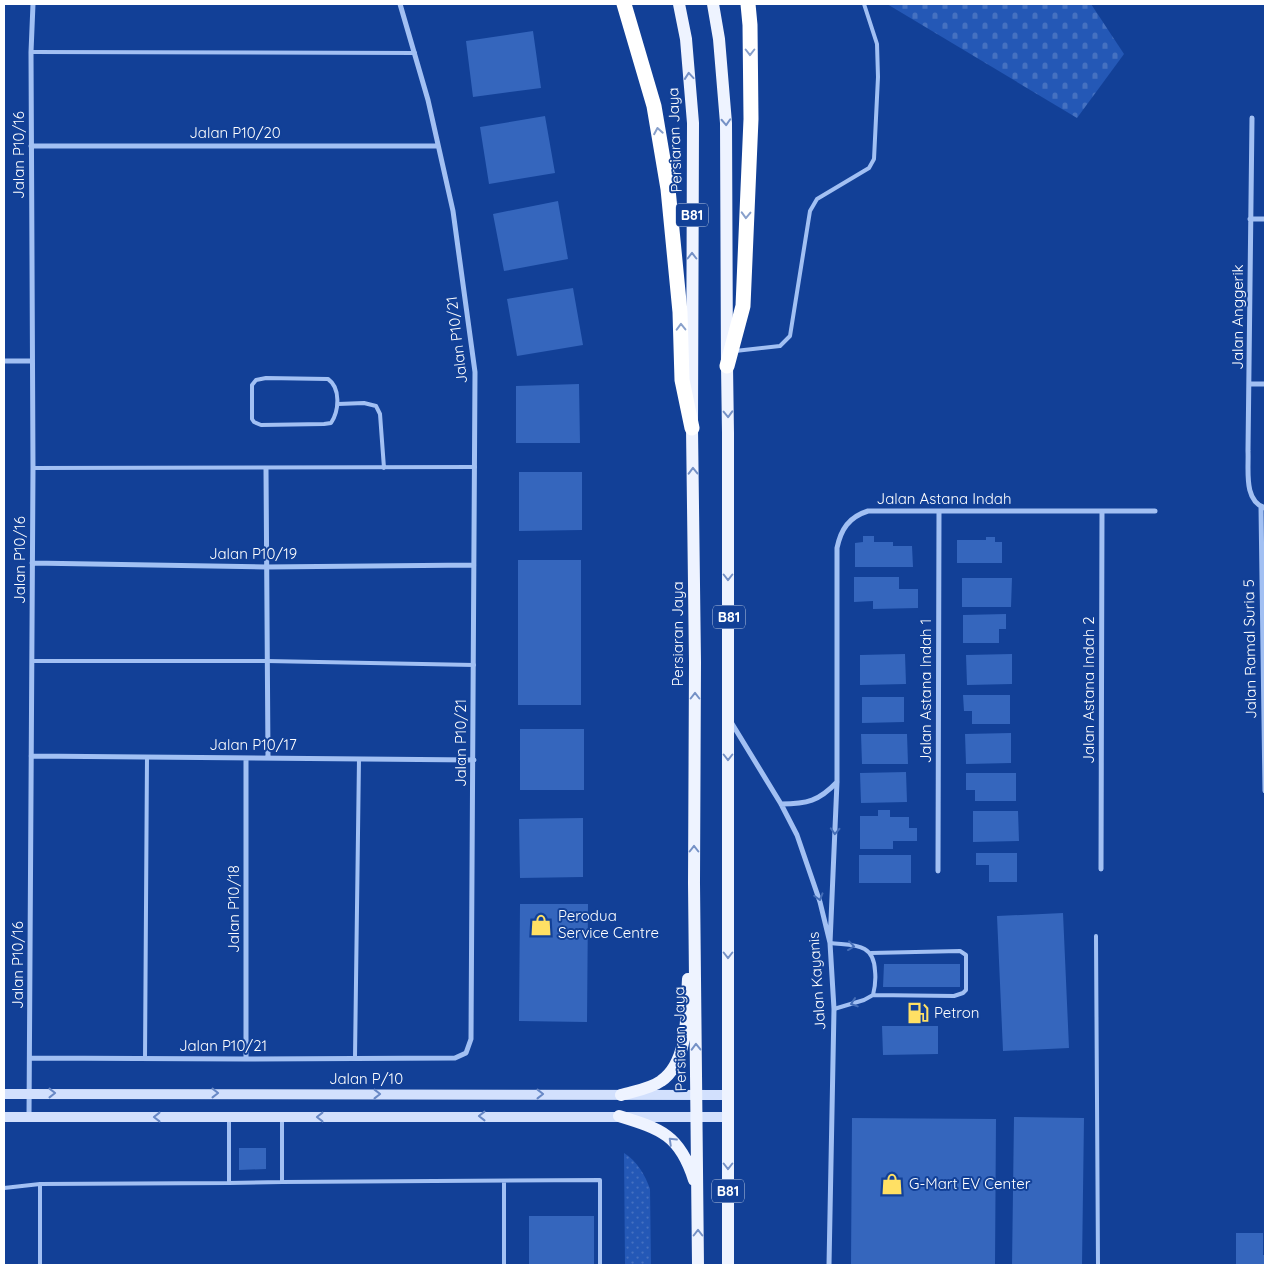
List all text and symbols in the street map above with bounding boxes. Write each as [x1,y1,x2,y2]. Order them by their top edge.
one-way arrow [745,49,755,57]
one-way arrow [684,72,695,80]
street label: Persiaran Jaya [663,87,686,193]
street label: Jalan P10/16 [9,111,28,199]
one-way arrow [720,118,731,126]
street label: Jalan P10/20 [189,123,281,142]
one-way arrow [653,127,663,136]
road number: B81 [676,204,708,226]
one-way arrow [741,211,752,219]
one-way arrow [687,252,697,260]
street label: Jalan Anggerik [1228,264,1247,370]
street label: Jalan P10/21 [442,295,471,385]
one-way arrow [676,323,686,331]
one-way arrow [723,411,733,419]
one-way arrow [688,467,698,474]
street label: Jalan Astana Indah [877,489,1011,508]
street label: Jalan P10/16 [10,516,29,604]
street label: Jalan P10/19 [209,544,297,563]
one-way arrow [723,573,734,581]
street label: Jalan Ramal Suria 5 [1239,579,1260,719]
street label: Persiaran Jaya [668,581,687,687]
road number: B81 [713,606,745,628]
street label: Jalan Astana Indah 2 [1079,616,1098,764]
street label: Jalan Astana Indah 1 [916,619,935,763]
one-way arrow [689,691,700,699]
street label: Jalan P10/21 [451,699,470,787]
street label: Jalan P10/17 [209,735,297,754]
one-way arrow [723,753,734,761]
one-way arrow [830,827,841,835]
one-way arrow [689,845,699,852]
street label: Jalan P10/18 [224,865,243,953]
one-way arrow [813,892,823,901]
place label: Perodua Service Centre [558,906,659,942]
shop icon: Perodua Service Centre [528,912,554,938]
street label: Jalan P10/16 [8,921,27,1009]
street label: Jalan Kayanis [804,931,829,1031]
one-way arrow [847,940,856,950]
one-way arrow [723,952,733,960]
street label: Persiaran Jaya [669,986,690,1092]
one-way arrow [850,997,858,1007]
fuel station icon: Petron [905,1000,931,1026]
place label: Petron [934,1003,980,1022]
street label: Jalan P10/21 [179,1036,267,1055]
one-way arrow [691,1042,701,1050]
street label: Jalan P/10 [329,1069,403,1088]
one-way arrow [49,1088,57,1098]
one-way arrow [212,1088,219,1098]
one-way arrow [374,1089,382,1099]
one-way arrow [536,1089,544,1099]
one-way arrow [478,1111,486,1121]
one-way arrow [153,1112,161,1122]
one-way arrow [316,1112,324,1122]
one-way arrow [669,1137,678,1146]
one-way arrow [723,1162,733,1170]
shop icon: G-Mart EV Center [879,1171,905,1197]
place label: G-Mart EV Center [909,1174,1031,1193]
road number: B81 [712,1180,744,1202]
one-way arrow [693,1228,703,1236]

